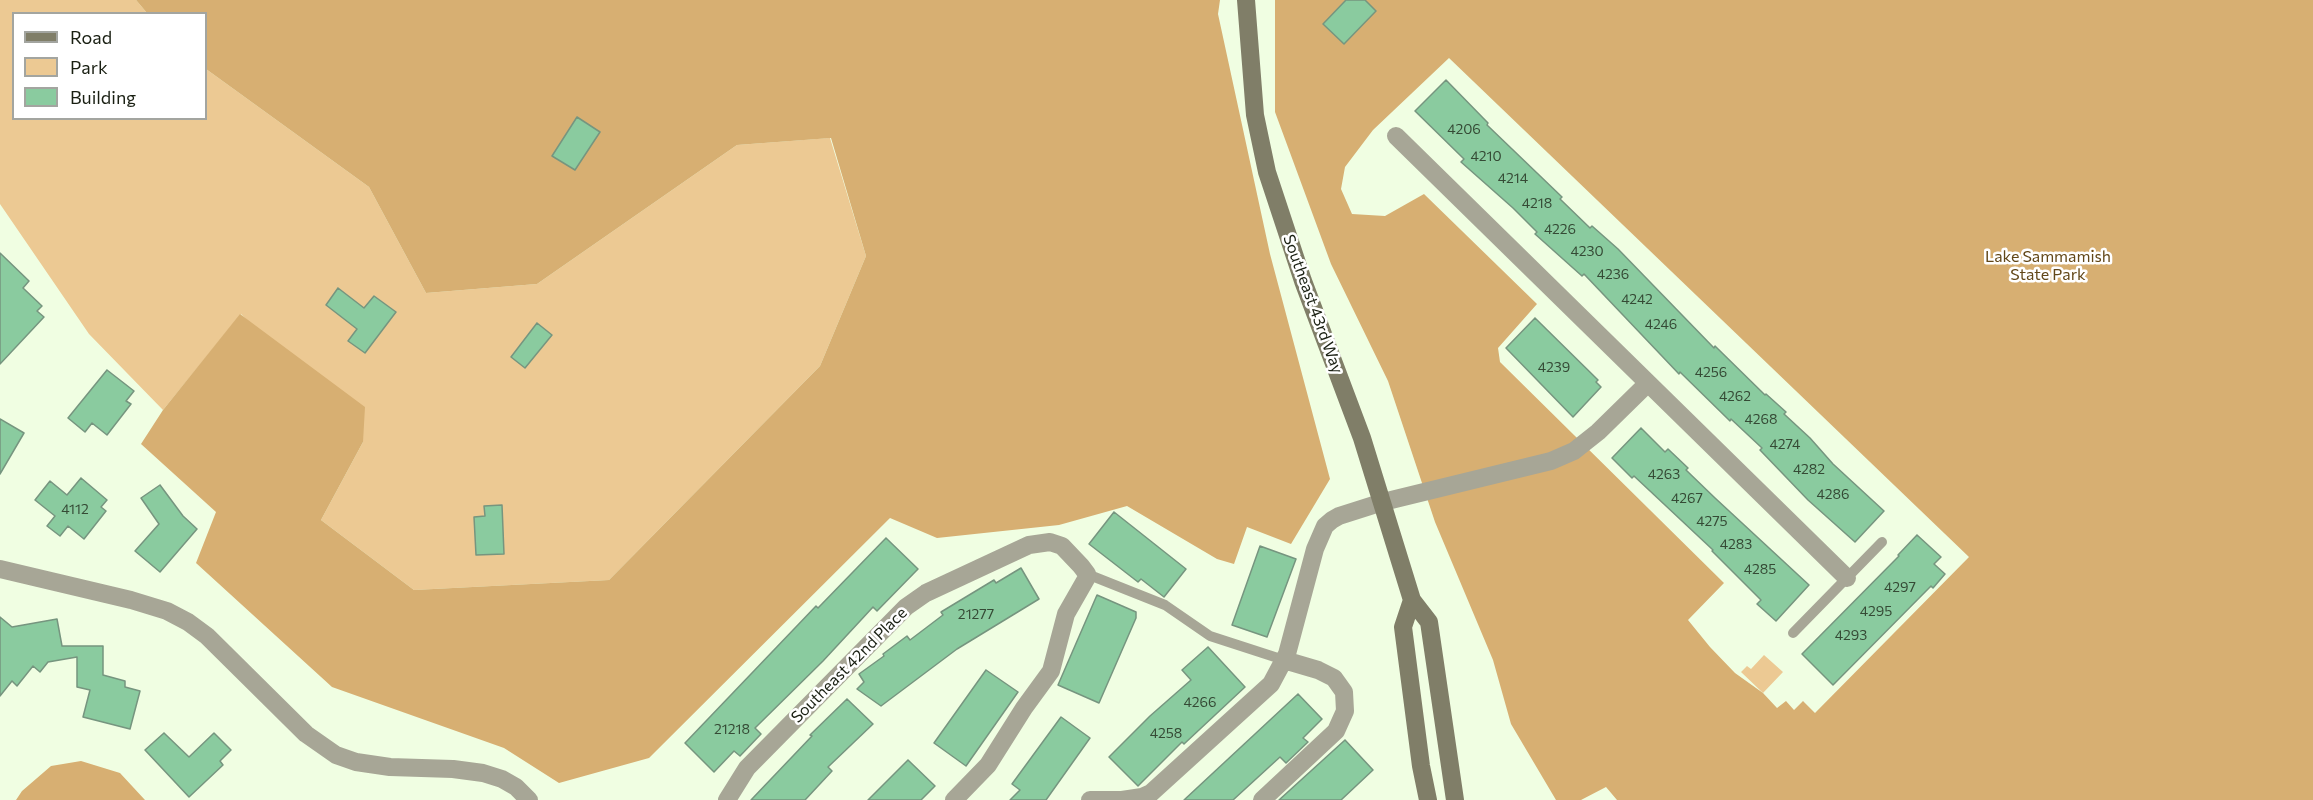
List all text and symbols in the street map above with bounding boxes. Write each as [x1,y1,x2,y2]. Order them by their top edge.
legend [12,12,207,120]
text: Road [70,26,112,48]
text: Park [70,56,108,78]
text: Building [70,86,136,108]
house number: 4206 [1447,121,1481,137]
house number: 4210 [1470,148,1502,164]
house number: 4214 [1498,170,1528,186]
house number: 4218 [1522,195,1552,211]
house number: 4226 [1544,221,1576,237]
street label: Southeast 43rd Way [1279,232,1347,376]
house number: 4230 [1570,243,1604,259]
park label: Lake Sammamish State Park [1985,247,2111,285]
house number: 4236 [1597,266,1629,282]
house number: 4242 [1621,291,1653,307]
house number: 4246 [1645,316,1677,332]
house number: 4239 [1538,359,1570,375]
house number: 4256 [1695,364,1727,380]
house number: 4262 [1719,388,1751,404]
house number: 4268 [1745,411,1777,427]
house number: 4274 [1770,436,1800,452]
house number: 4282 [1793,461,1825,477]
house number: 4263 [1648,466,1680,482]
house number: 4286 [1817,486,1849,502]
house number: 4267 [1671,490,1703,506]
house number: 4112 [61,501,89,517]
house number: 4275 [1696,513,1728,529]
house number: 4283 [1720,536,1752,552]
house number: 4285 [1744,561,1776,577]
house number: 4297 [1884,579,1916,595]
street label: Southeast 42nd Place [787,603,911,727]
house number: 4295 [1860,603,1892,619]
house number: 21277 [958,606,994,622]
house number: 4293 [1835,627,1867,643]
house number: 4266 [1184,694,1216,710]
house number: 21218 [714,721,750,737]
house number: 4258 [1150,725,1182,741]

